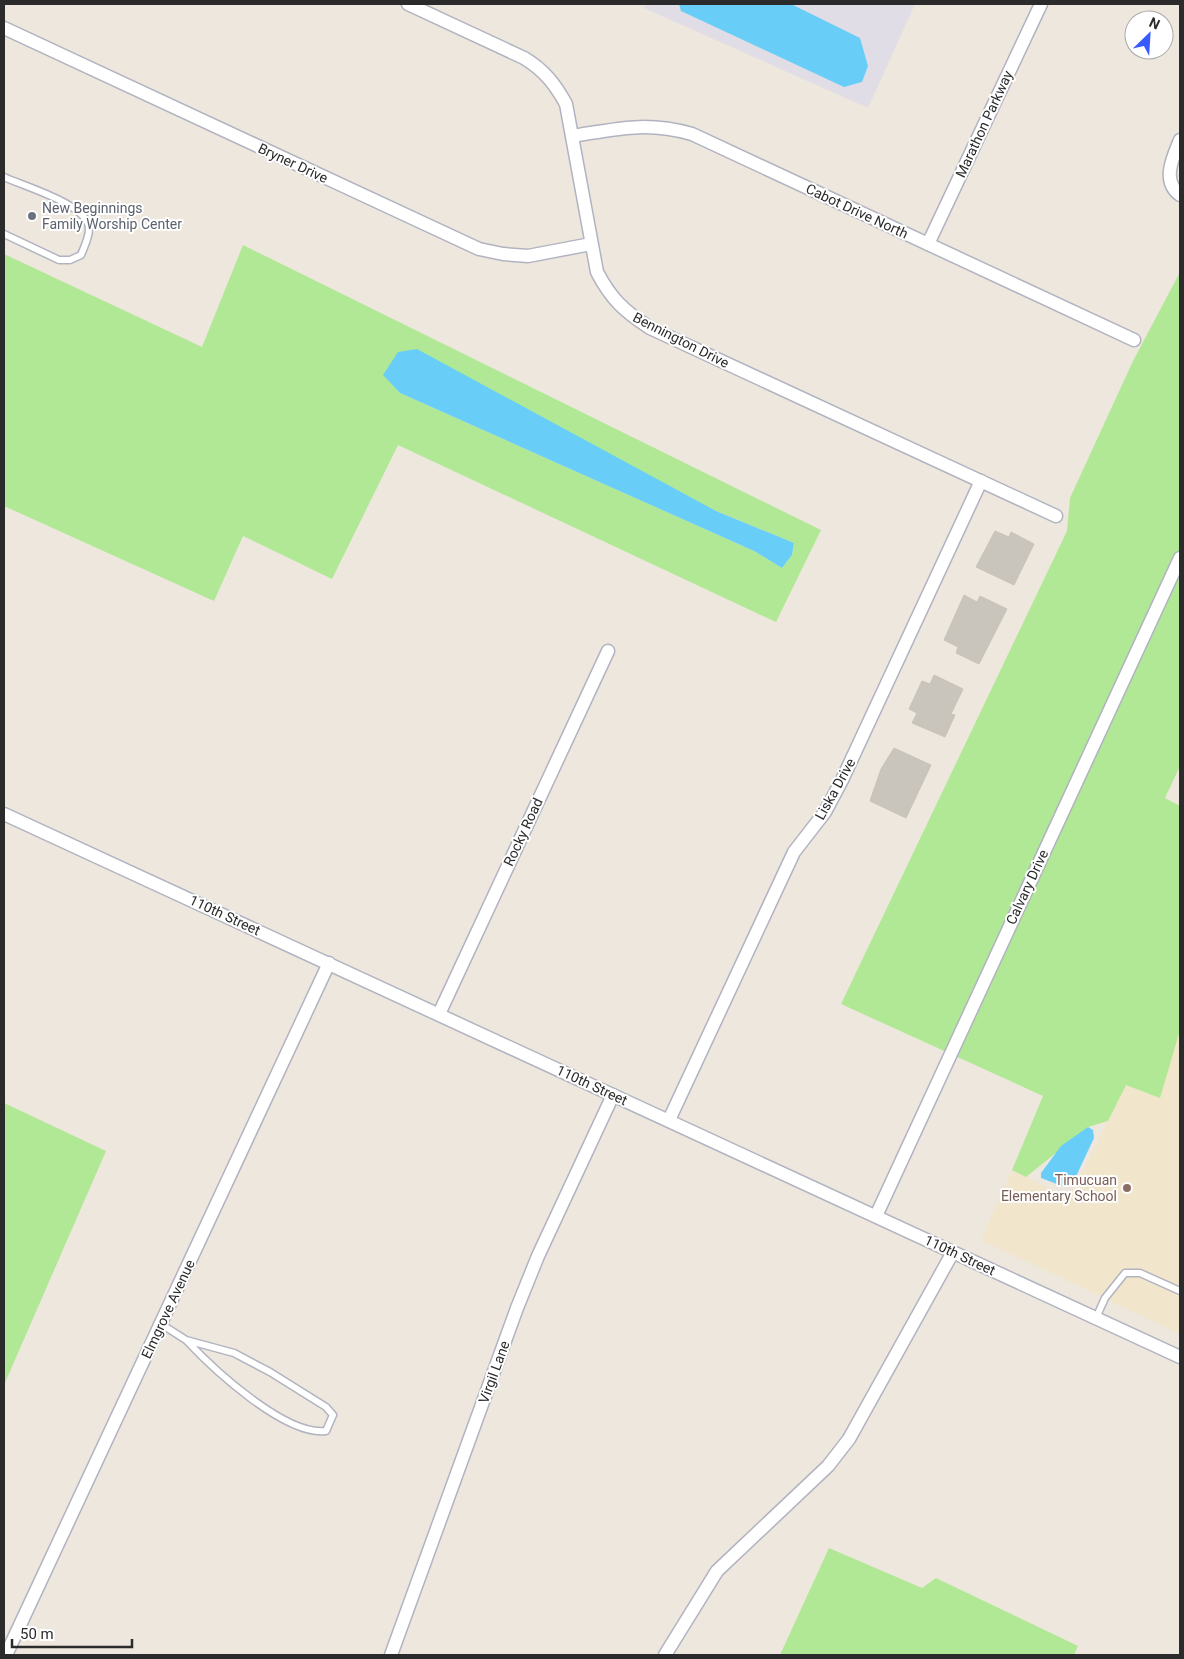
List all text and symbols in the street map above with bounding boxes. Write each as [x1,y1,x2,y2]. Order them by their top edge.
north arrow [1124,10,1174,60]
text: N [1147,14,1162,33]
street label: Marathon Parkway [952,68,1016,180]
street label: Bryner Drive [256,140,330,186]
street label: Cabot Drive North [803,180,911,242]
place label: New Beginnings Family Worship Center [42,200,182,232]
marker: New Beginnings Family Worship Center [26,210,38,222]
street label: Bennington Drive [630,309,732,371]
street label: Liska Drive [812,755,858,823]
street label: Rocky Road [500,795,546,869]
street label: Calvary Drive [1003,847,1051,927]
street label: 110th Street [187,892,263,939]
street label: 110th Street [554,1062,630,1109]
place label: Timucuan Elementary School [1001,1172,1117,1204]
marker: Timucuan Elementary School [1121,1182,1133,1194]
street label: 110th Street [922,1232,998,1279]
street label: Elmgrove Avenue [138,1257,198,1361]
street label: Virgil Lane [475,1339,513,1405]
scale bar [12,1616,132,1648]
text: 50 m [20,1625,54,1643]

